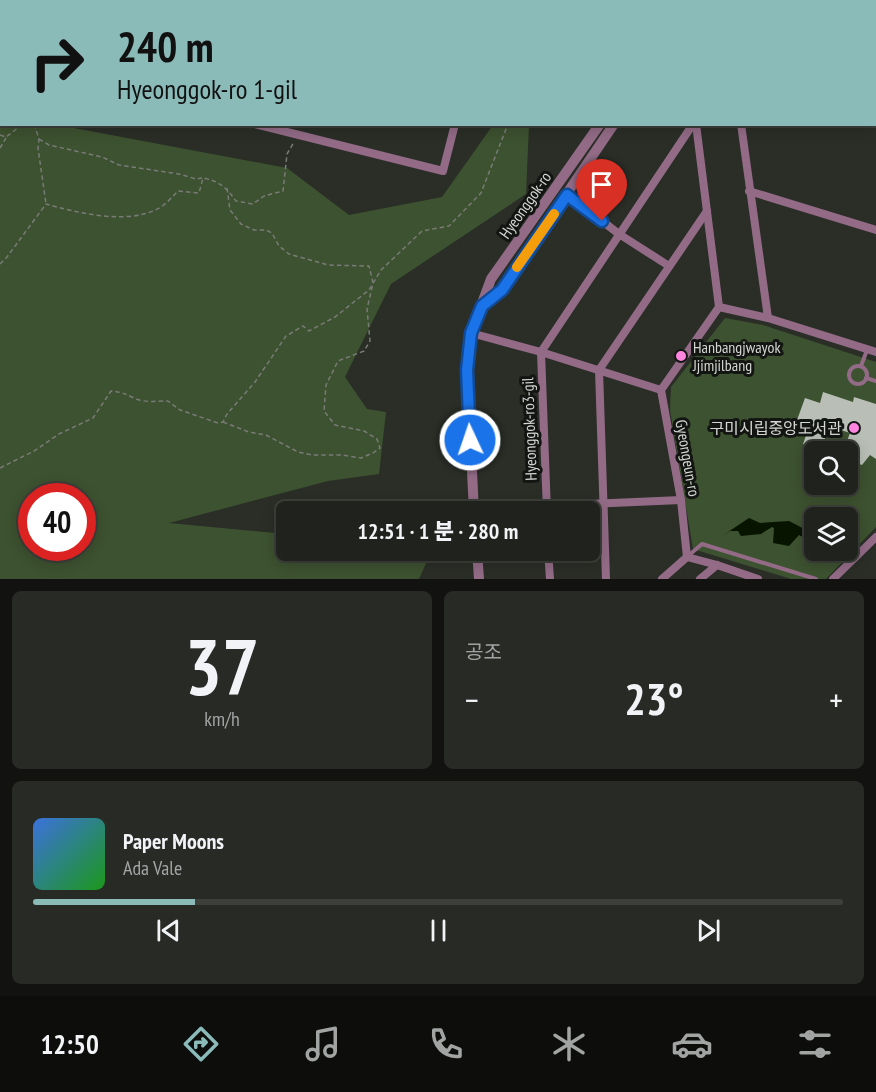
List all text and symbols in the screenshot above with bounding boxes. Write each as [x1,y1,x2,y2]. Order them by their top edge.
text: 240 m [117,19,214,74]
icon: right [18,24,96,102]
text: Hyeonggok-ro 1-gil [117,72,297,106]
pin [576,159,627,221]
street label: Hyeonggok-ro [495,168,555,242]
icon: arrive [585,168,618,201]
place label: Hanbangjwayok Jjimjilbang [692,337,781,375]
marker: Hanbangjwayok Jjimjilbang [674,349,688,363]
street label: Hyeonggok-ro3-gil [517,377,541,481]
position arrow [438,408,502,472]
street label: Gyeongeun-ro [671,418,705,498]
place label: 구미시립중앙도서관 [710,418,842,438]
marker: 구미시립중앙도서관 [847,421,861,435]
map controls [804,441,858,561]
button: search [804,441,858,495]
speed limit sign: 40 [18,483,96,561]
button: layers [804,507,858,561]
text: 12:51 · 1 분 · 280 m [358,517,518,545]
text: 37 [185,616,259,717]
text: 공조 [465,639,502,665]
text: 23° [624,669,684,727]
text: − [465,678,479,721]
text: + [829,678,843,721]
text: km/h [204,706,240,732]
text: Paper Moons [123,827,224,855]
text: Ada Vale [123,855,182,881]
icon: previous [152,914,185,947]
icon: pause [422,914,455,947]
icon: next [692,914,725,947]
icon: directions [180,1023,222,1065]
icon: music [302,1023,344,1065]
icon: phone [425,1023,467,1065]
icon: climate [548,1023,590,1065]
icon: car [671,1023,713,1065]
icon: filters [794,1023,836,1065]
text: 12:50 [40,1027,99,1061]

